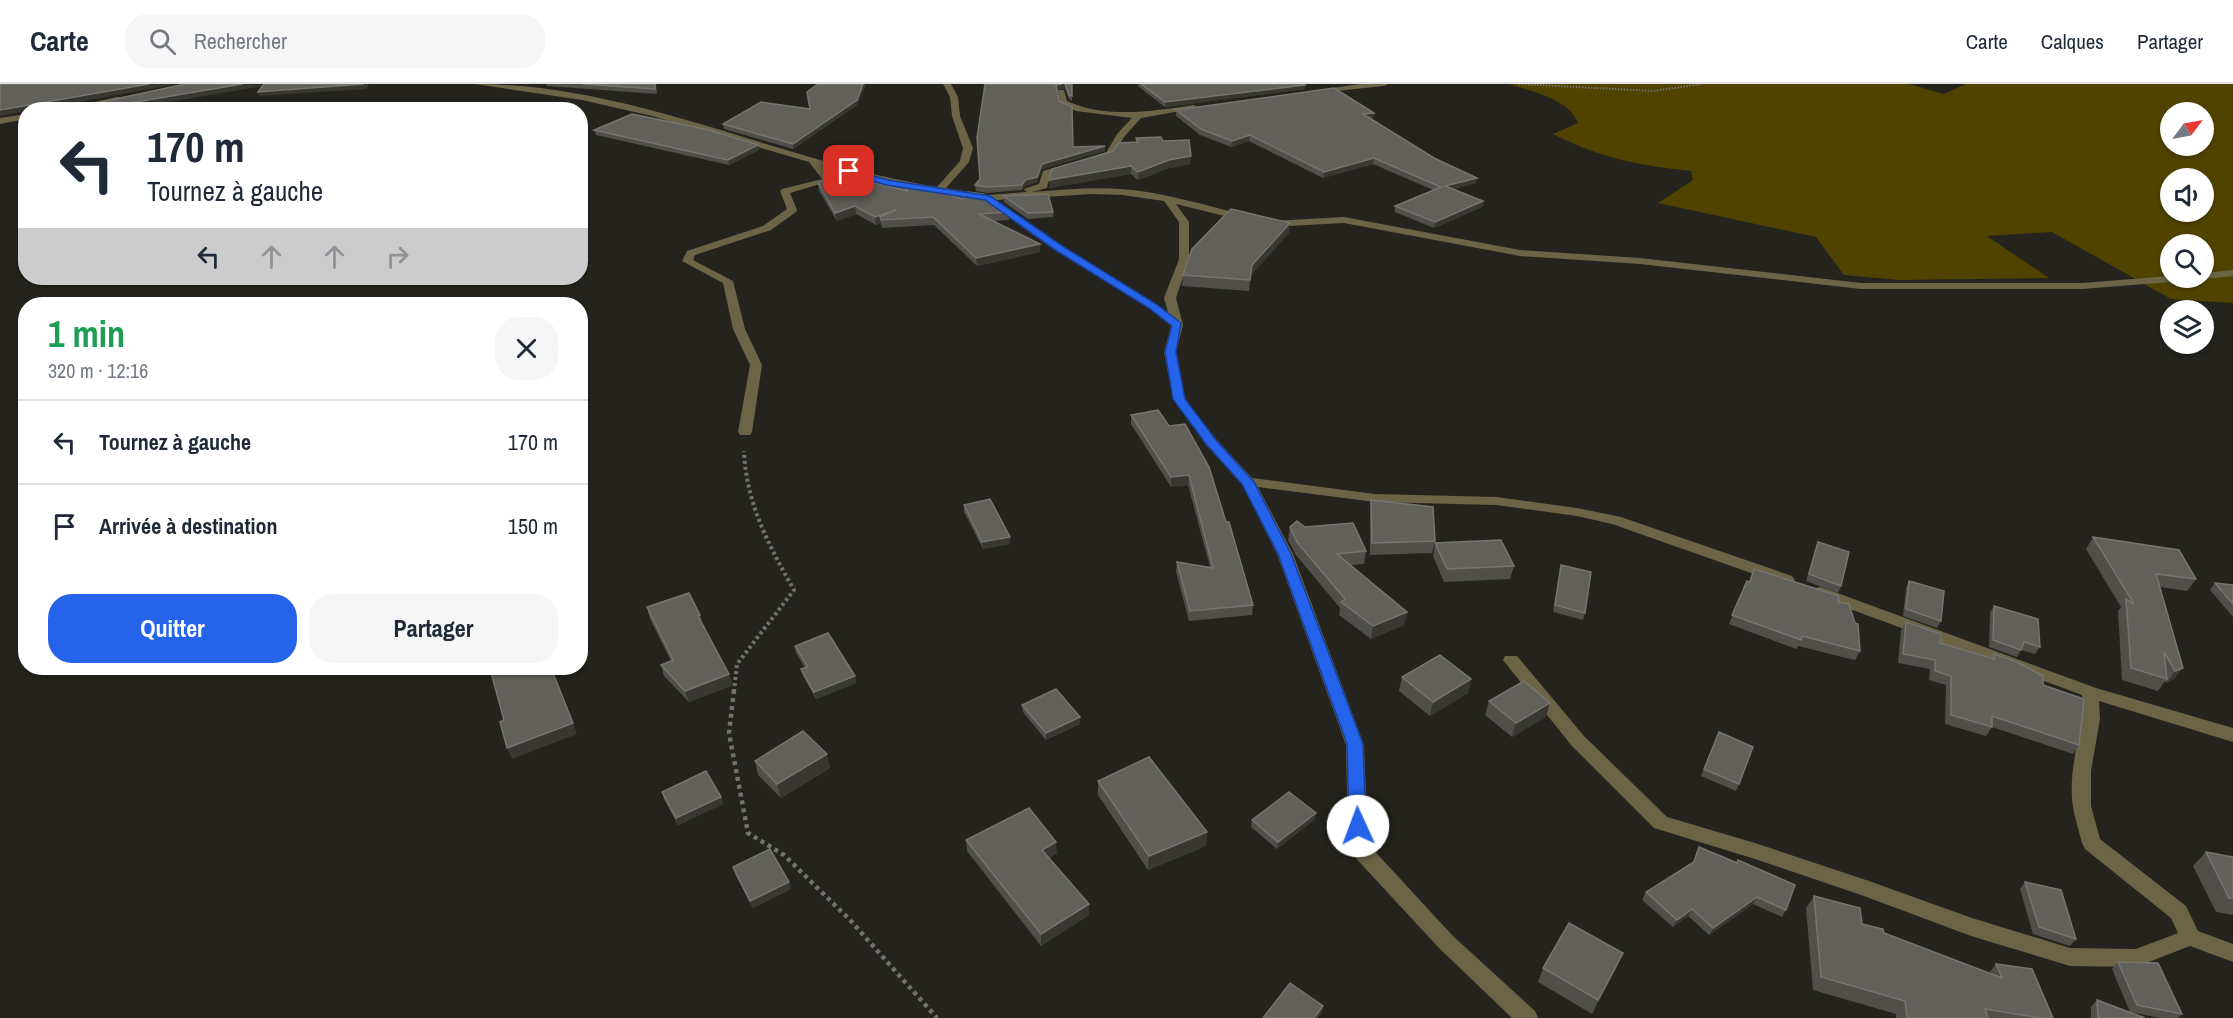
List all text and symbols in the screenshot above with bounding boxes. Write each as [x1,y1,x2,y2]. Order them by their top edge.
search box [125,14,545,68]
text: Carte [30,22,89,60]
icon: search [146,25,179,58]
text: Rechercher [194,26,287,56]
text: Carte [1966,27,2008,56]
text: Calques [2041,27,2104,56]
text: Partager [2137,27,2203,56]
north arrow [2160,102,2214,156]
map controls [2160,102,2214,354]
text: 170 m [147,119,245,175]
icon: left [48,126,126,204]
pin [823,145,874,196]
icon: arrive [832,154,865,187]
button: sound [2160,168,2214,222]
text: Tournez à gauche [147,173,323,209]
button: search [2160,234,2214,288]
icon: left [192,240,225,273]
icon: ahead [255,240,288,273]
icon: ahead [318,240,351,273]
icon: right [381,240,414,273]
button: layers [2160,300,2214,354]
text: 1 min [48,310,125,358]
button: close [495,317,558,380]
text: 320 m · 12:16 [48,357,148,384]
icon: left [48,426,81,459]
text: Tournez à gauche [99,427,251,457]
text: 170 m [508,427,558,457]
icon: arrive [48,510,81,543]
text: Arrivée à destination [99,511,277,541]
text: 150 m [508,511,558,541]
button: Quitter [48,594,297,663]
button: Partager [309,594,558,663]
position arrow [1326,794,1390,858]

